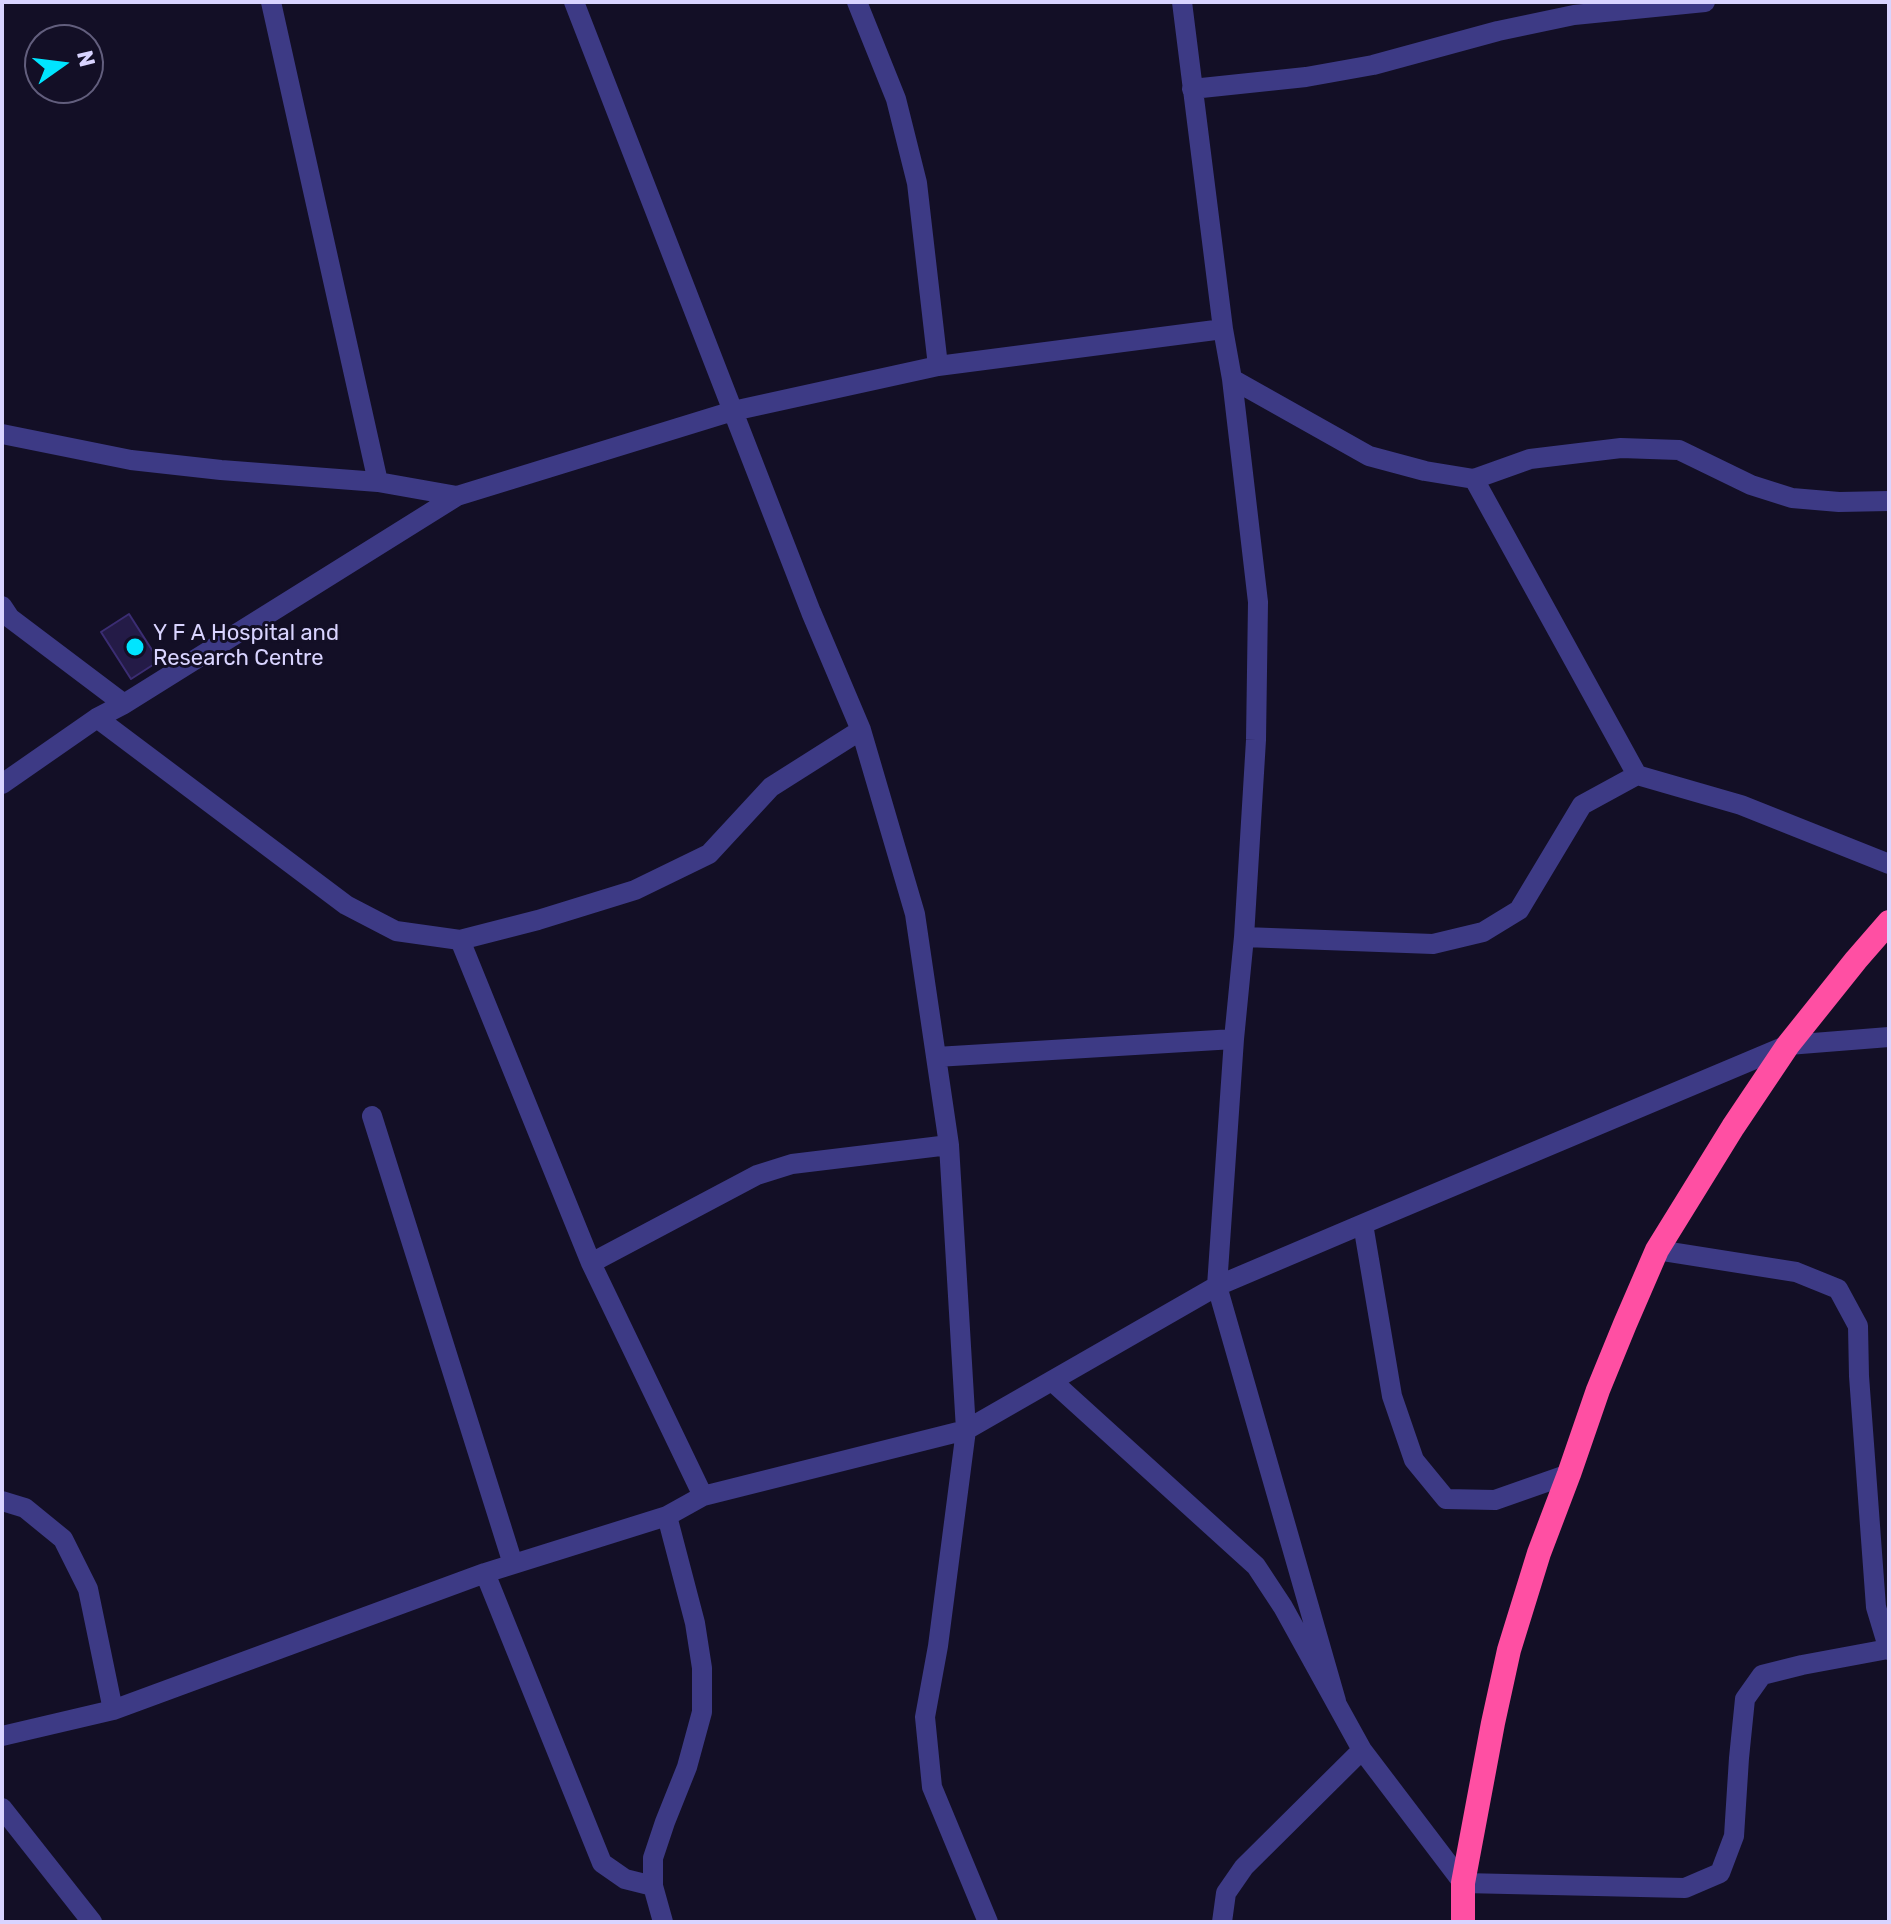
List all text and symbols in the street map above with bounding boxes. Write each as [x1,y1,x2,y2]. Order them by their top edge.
north arrow [24,24,104,104]
text: N [71,48,101,69]
place label: Y F A Hospital and Research Centre [153,621,339,672]
marker: Y F A Hospital and Research Centre [124,636,146,658]

